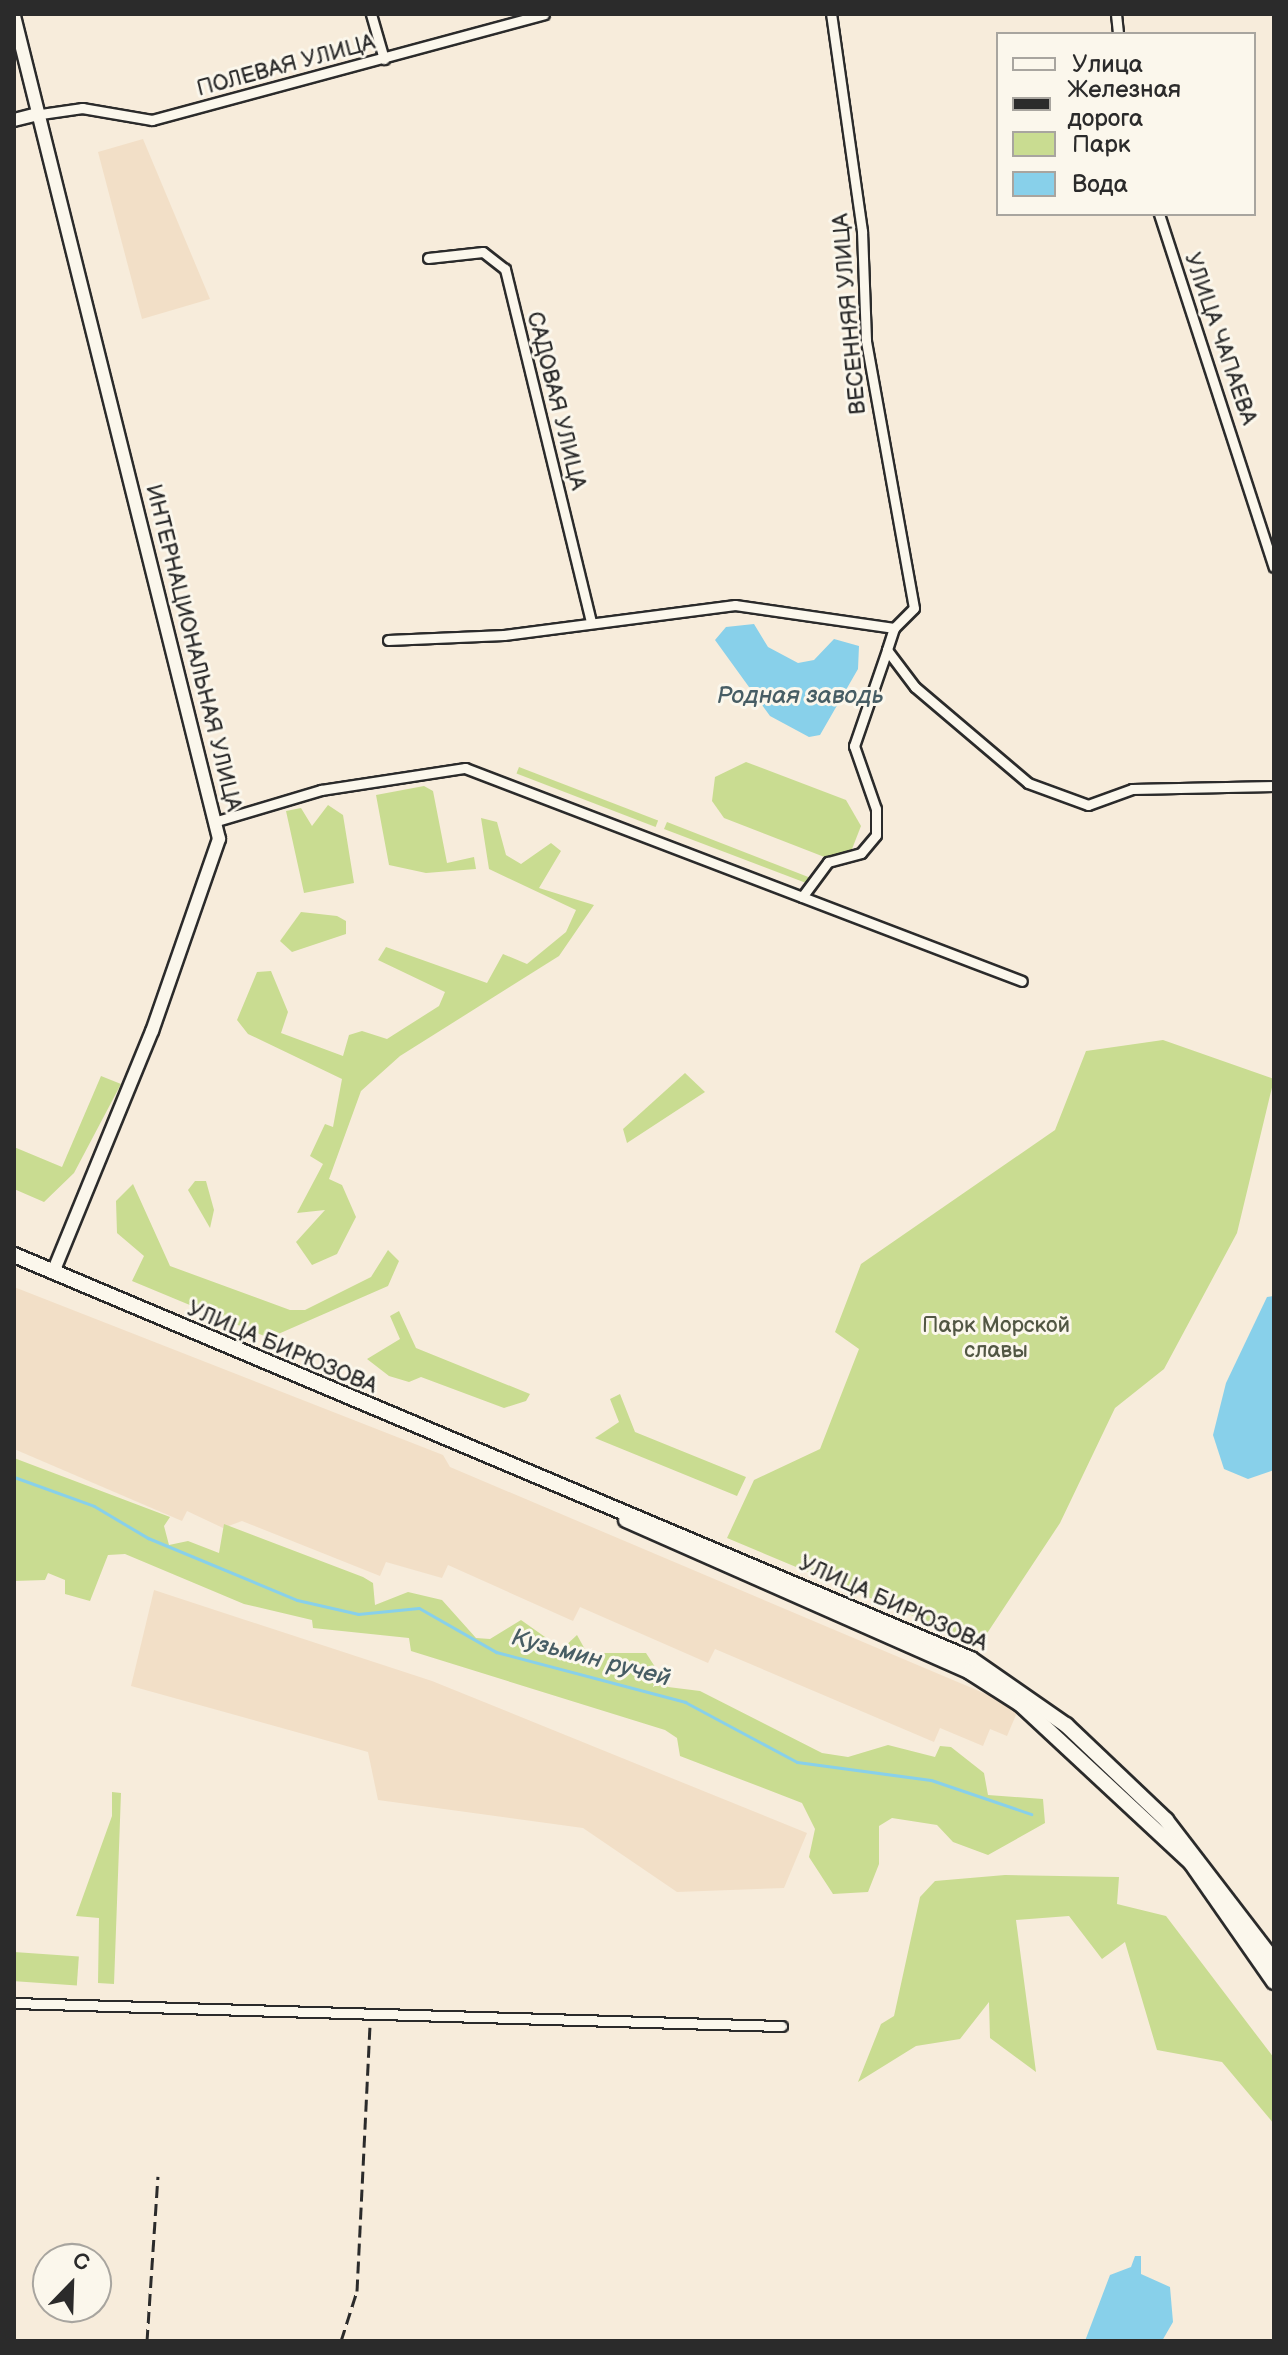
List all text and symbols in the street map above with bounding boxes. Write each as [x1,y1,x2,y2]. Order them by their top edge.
street label: ПОЛЕВАЯ УЛИЦА [194,29,378,103]
legend [996,32,1256,216]
text: Улица [1072,50,1143,79]
text: Железная дорога [1067,75,1181,133]
text: Парк [1072,130,1130,159]
text: Вода [1072,170,1128,199]
street label: ВЕСЕННЯЯ УЛИЦА [828,212,872,416]
street label: УЛИЦА ЧАПАЕВА [1178,250,1262,428]
street label: САДОВАЯ УЛИЦА [521,309,591,493]
street label: ИНТЕРНАЦИОНАЛЬНАЯ УЛИЦА [140,482,246,814]
water label: Родная заводь [716,682,884,710]
street label: УЛИЦА БИРЮЗОВА [183,1296,381,1400]
park label: Парк Морской славы [922,1312,1070,1364]
street label: УЛИЦА БИРЮЗОВА [795,1550,991,1658]
water label: Кузьмин ручей [508,1623,674,1693]
north arrow [32,2243,112,2323]
text: С [68,2247,93,2278]

